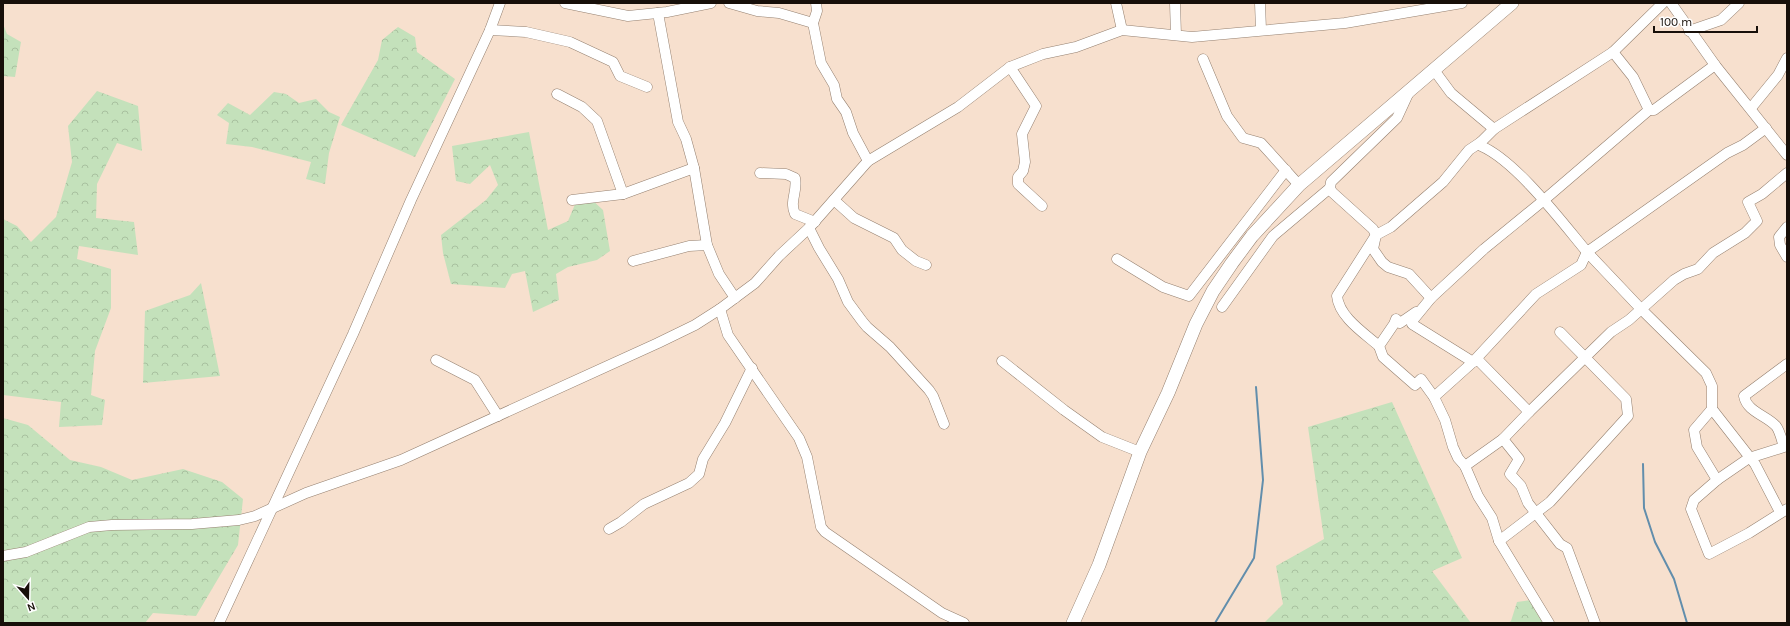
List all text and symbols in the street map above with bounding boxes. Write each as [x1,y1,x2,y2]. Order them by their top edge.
scale bar [1654,8,1757,34]
text: 100 m [1660,15,1692,29]
north arrow [8,578,48,618]
text: N [25,599,37,614]

